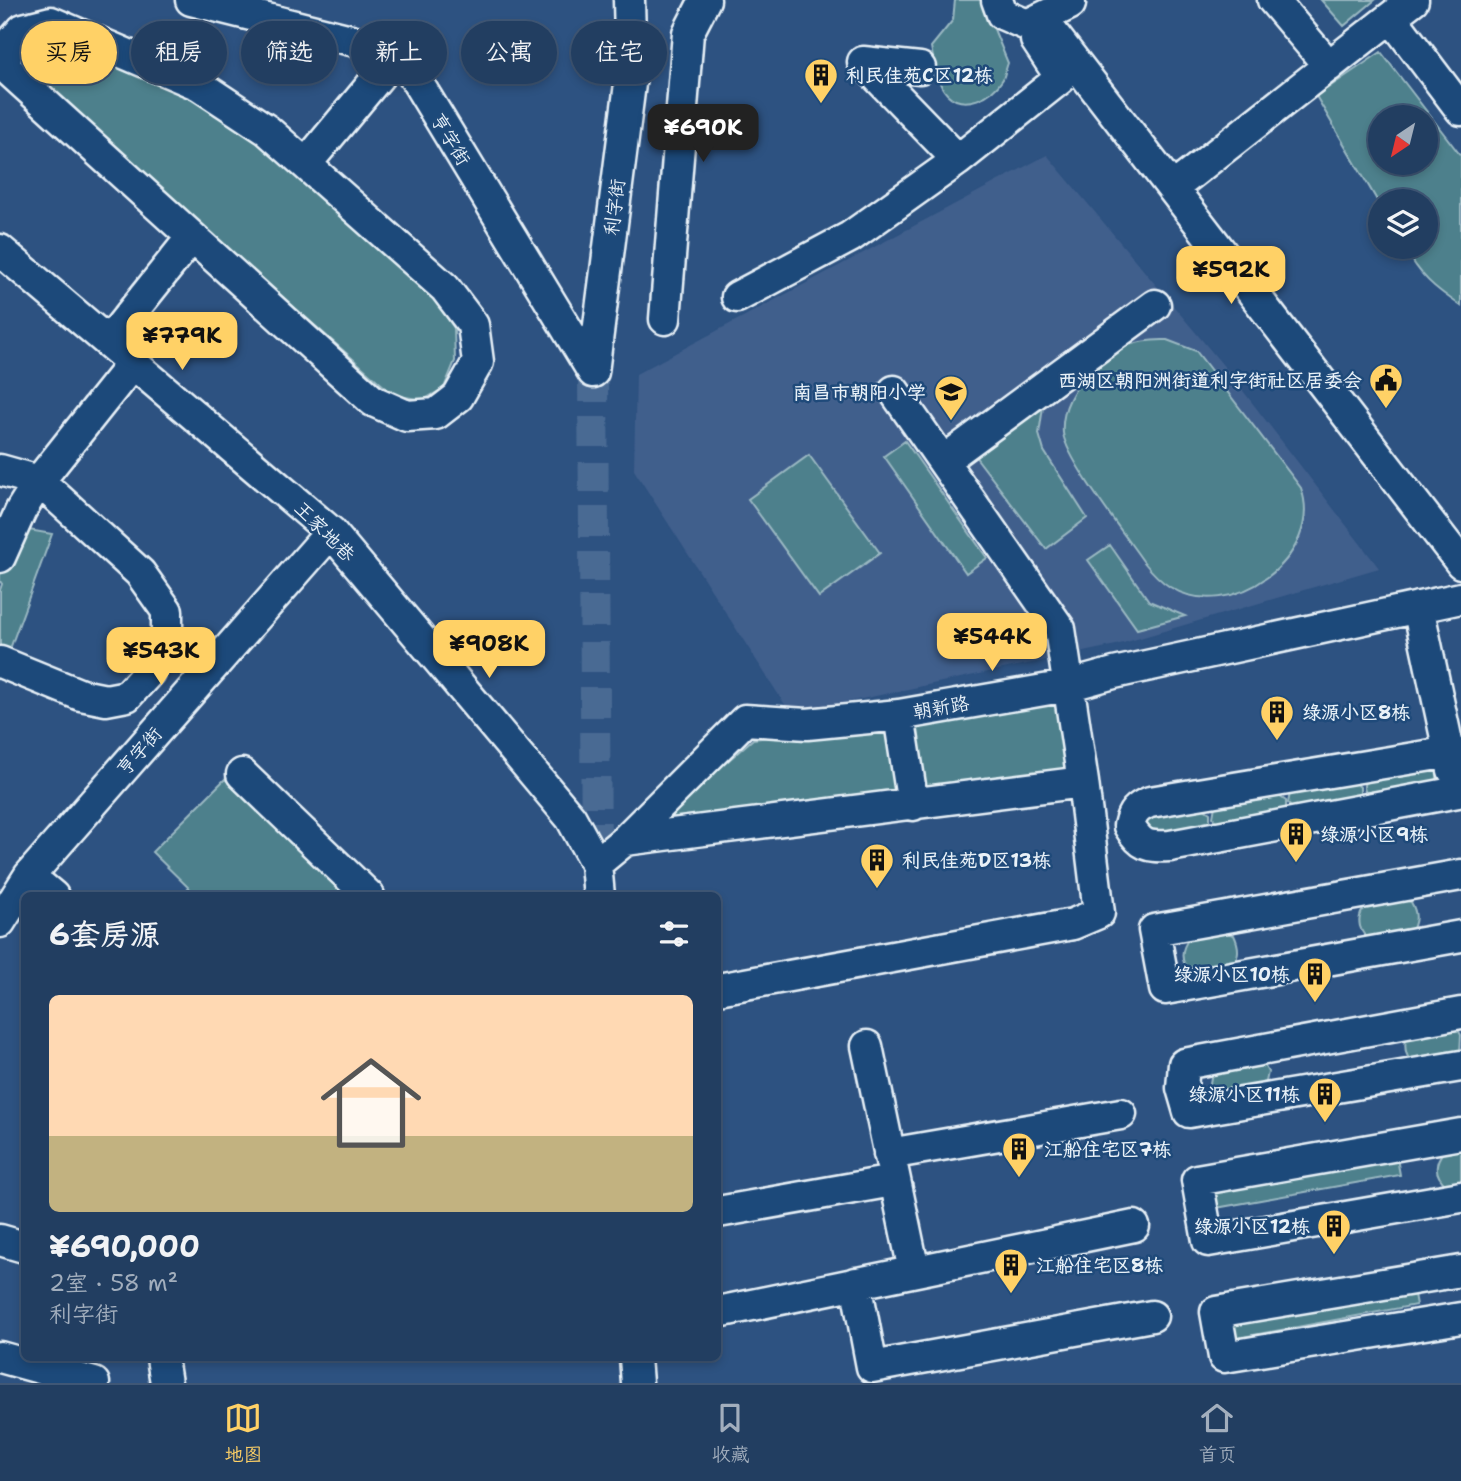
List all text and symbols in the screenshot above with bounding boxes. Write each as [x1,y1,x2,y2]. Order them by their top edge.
chip: 买房 [21,21,117,84]
chip: 租房 [131,21,227,84]
chip: 筛选 [241,21,337,84]
chip: 新上 [351,21,447,84]
chip: 公寓 [461,21,557,84]
chip: 住宅 [571,21,667,84]
building icon: 利民佳苑C区12栋 [802,56,840,105]
place label: 利民佳苑C区12栋 [846,63,993,88]
pin: ¥690K [654,104,752,164]
north arrow [1368,105,1438,175]
map controls [1368,105,1438,259]
street label: 亨字街 [425,108,476,170]
text: ¥690K [664,112,742,142]
street label: 利字街 [599,177,630,237]
button: layers [1368,189,1438,259]
pin: ¥592K [1182,246,1280,306]
text: ¥592K [1192,254,1270,284]
pin: ¥779K [133,312,231,372]
text: ¥779K [142,320,222,350]
public building icon: 西湖区朝阳洲街道利字街社区居委会 [1367,361,1405,410]
place label: 西湖区朝阳洲街道利字街社区居委会 [1058,368,1362,393]
school or university icon: 南昌市朝阳小学 [932,373,970,422]
place label: 南昌市朝阳小学 [793,380,926,405]
street label: 王家地巷 [289,496,360,567]
pin: ¥544K [943,614,1041,673]
pin: ¥908K [440,620,538,680]
text: ¥544K [953,621,1031,651]
pin: ¥543K [112,628,210,687]
text: ¥908K [449,628,529,658]
text: ¥543K [122,635,200,665]
street label: 朝新路 [911,690,971,725]
building icon: 绿源小区8栋 [1258,693,1296,742]
place label: 绿源小区8栋 [1302,700,1410,725]
street label: 亨字街 [111,722,168,781]
building icon: 绿源小区9栋 [1277,815,1315,864]
place label: 绿源小区9栋 [1320,822,1428,847]
building icon: 利民佳苑D区13栋 [858,841,896,890]
place label: 利民佳苑D区13栋 [902,848,1051,873]
text: 6套房源 [49,914,160,955]
icon: filters [655,915,693,953]
building icon: 绿源小区10栋 [1296,955,1334,1004]
place label: 绿源小区10栋 [1174,962,1290,987]
icon: home [308,1040,434,1166]
building icon: 绿源小区11栋 [1306,1075,1344,1124]
place label: 绿源小区11栋 [1188,1082,1300,1107]
building icon: 江船住宅区7栋 [1000,1130,1038,1179]
place label: 江船住宅区7栋 [1044,1137,1171,1162]
building icon: 绿源小区12栋 [1315,1207,1353,1256]
place label: 绿源小区12栋 [1194,1214,1310,1239]
text: ¥690,000 [49,1226,200,1267]
building icon: 江船住宅区8栋 [992,1246,1030,1295]
place label: 江船住宅区8栋 [1036,1253,1163,1278]
text: 2室 · 58 m² [49,1268,178,1298]
text: 利字街 [49,1299,118,1329]
tab: 地图 [224,1399,263,1467]
tab: 收藏 [711,1399,750,1467]
tab: 首页 [1198,1399,1237,1467]

